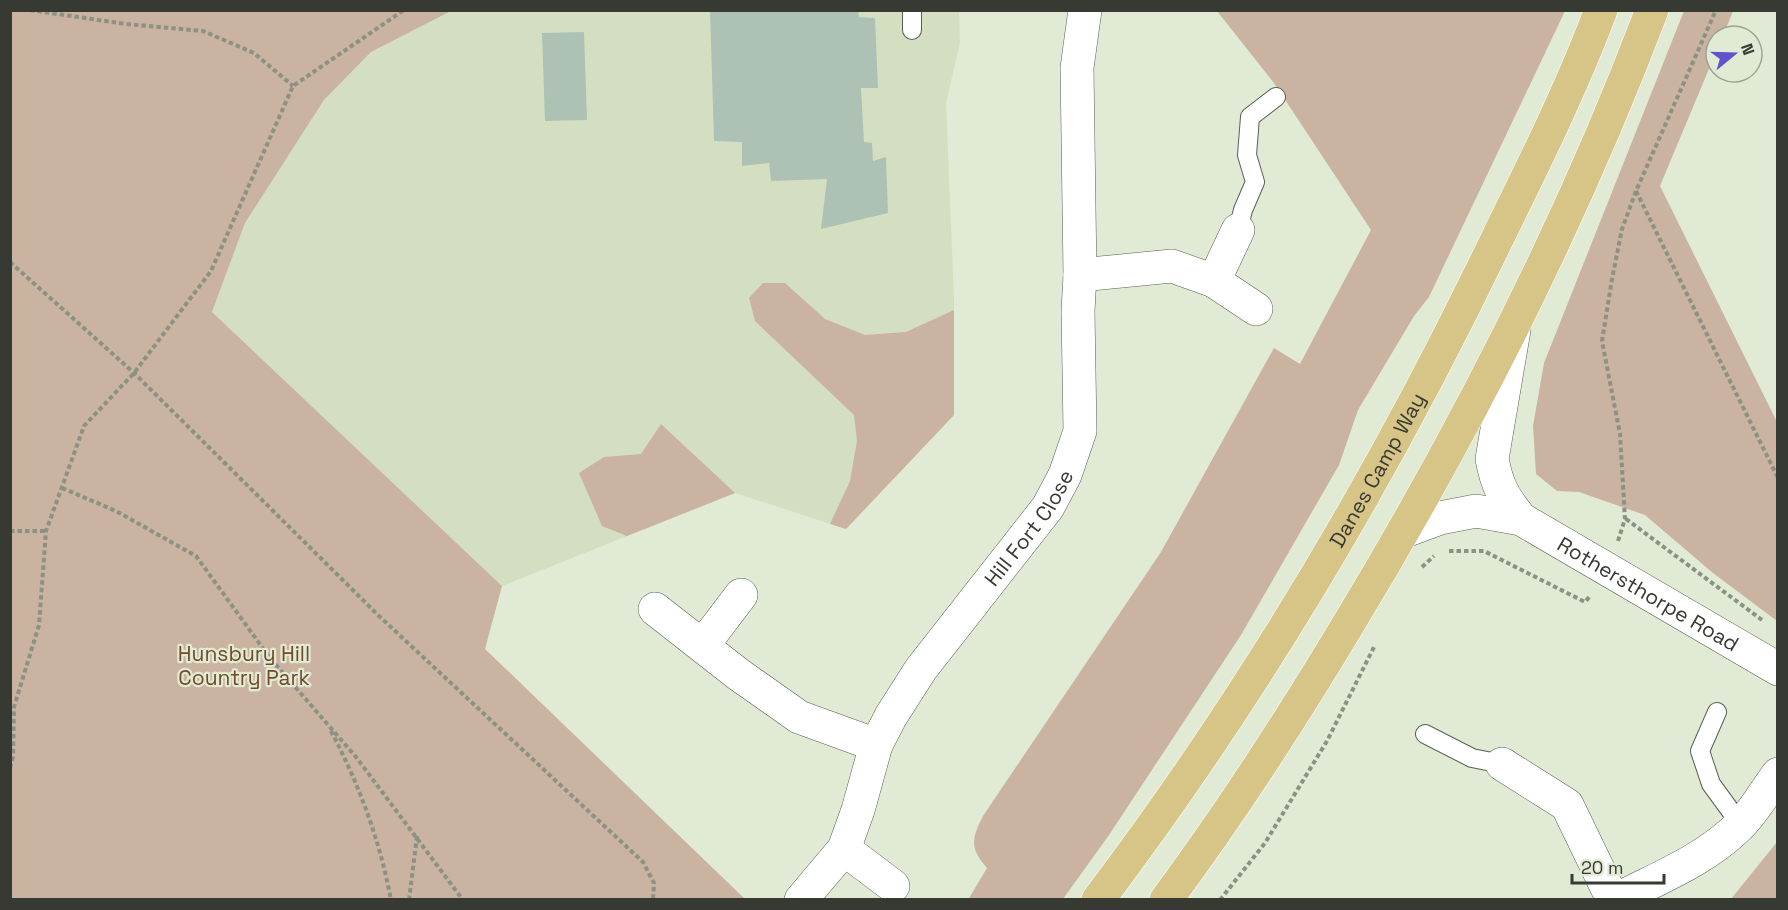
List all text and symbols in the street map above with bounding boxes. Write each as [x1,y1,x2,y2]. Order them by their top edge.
north arrow [1704,24,1764,84]
text: N [1736,41,1759,58]
street label: Danes Camp Way [1323,388,1431,552]
street label: Hill Fort Close [978,465,1079,591]
street label: Rothersthorpe Road [1553,530,1744,657]
park label: Hunsbury Hill Country Park [178,640,310,691]
scale bar [1572,847,1664,885]
text: 20 m [1581,856,1624,879]

